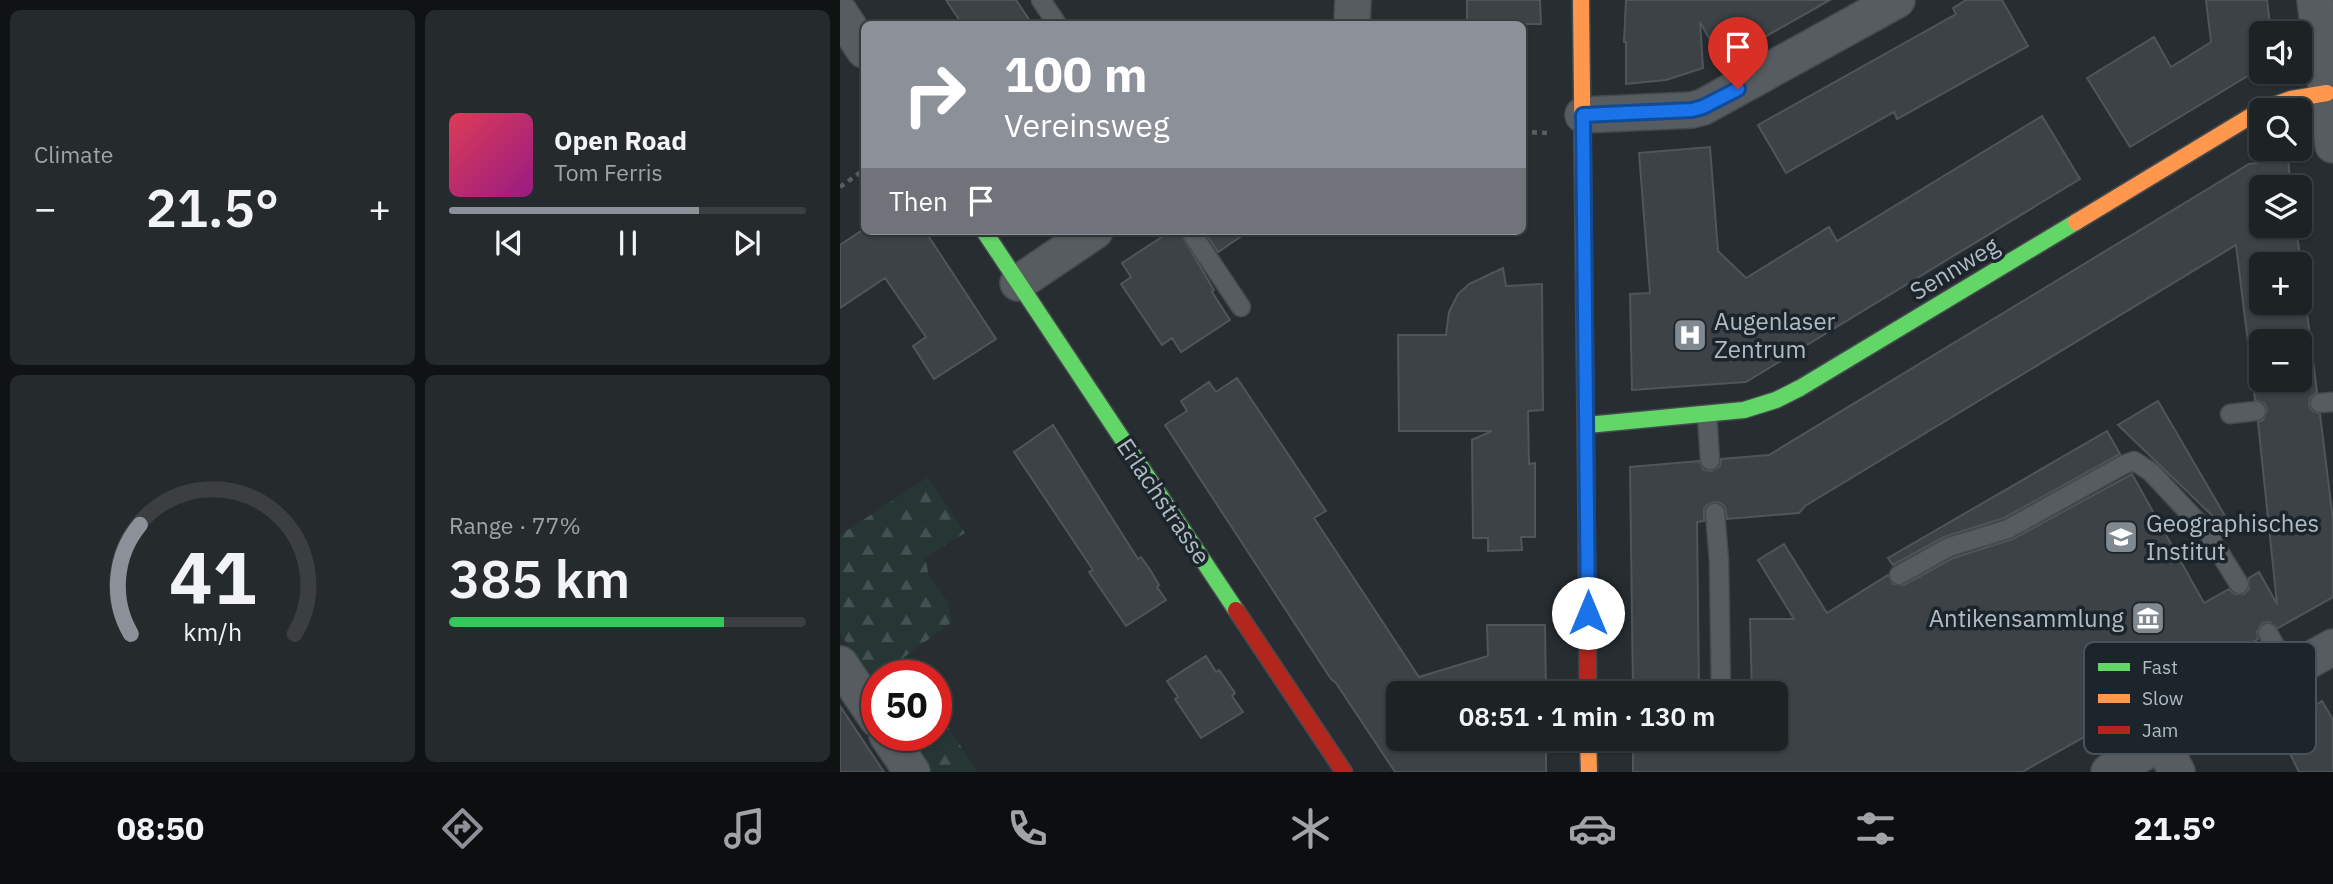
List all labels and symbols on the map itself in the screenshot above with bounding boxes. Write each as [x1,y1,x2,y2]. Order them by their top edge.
pin [1708,17,1768,89]
street label: Sennweg [1904,229,2005,307]
place label: Augenlaser Zentrum [1714,305,1836,365]
hospital icon: Augenlaser Zentrum [1671,316,1709,354]
street label: Erlachstrasse [1110,432,1218,570]
place label: Geographisches Institut [2146,507,2319,567]
school or university icon: Geographisches Institut [2102,518,2140,556]
position arrow [1551,576,1625,650]
museum icon: Antikensammlung [2129,599,2167,637]
place label: Antikensammlung [1929,602,2124,634]
legend [2084,642,2316,754]
text: Fast [2142,655,2178,679]
speed limit sign: 50 [861,660,952,751]
text: Slow [2142,686,2183,710]
text: Jam [2142,718,2178,742]

